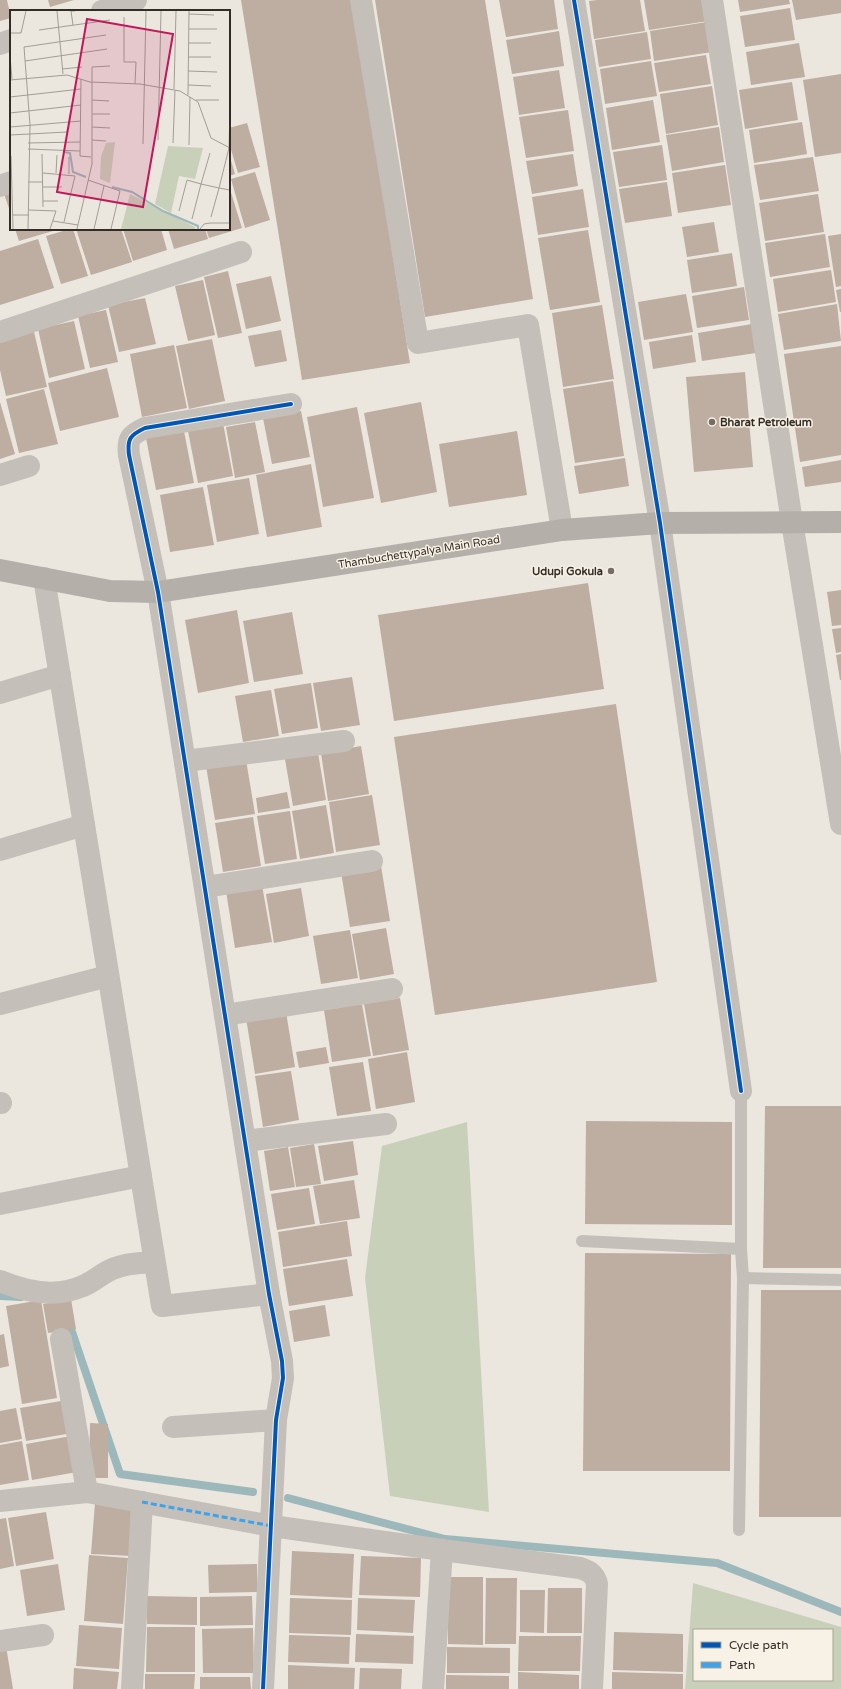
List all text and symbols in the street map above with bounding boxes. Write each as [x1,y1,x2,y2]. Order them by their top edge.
inset map [10,10,230,230]
place label: Bharat Petroleum [720,416,812,429]
marker: Bharat Petroleum [707,417,717,427]
street label: Thambuchettypalya Main Road [337,533,501,571]
place label: Udupi Gokula [532,565,603,579]
marker: Udupi Gokula [606,566,616,576]
legend [693,1629,833,1681]
text: Cycle path [729,1638,788,1652]
text: Path [729,1658,755,1672]

